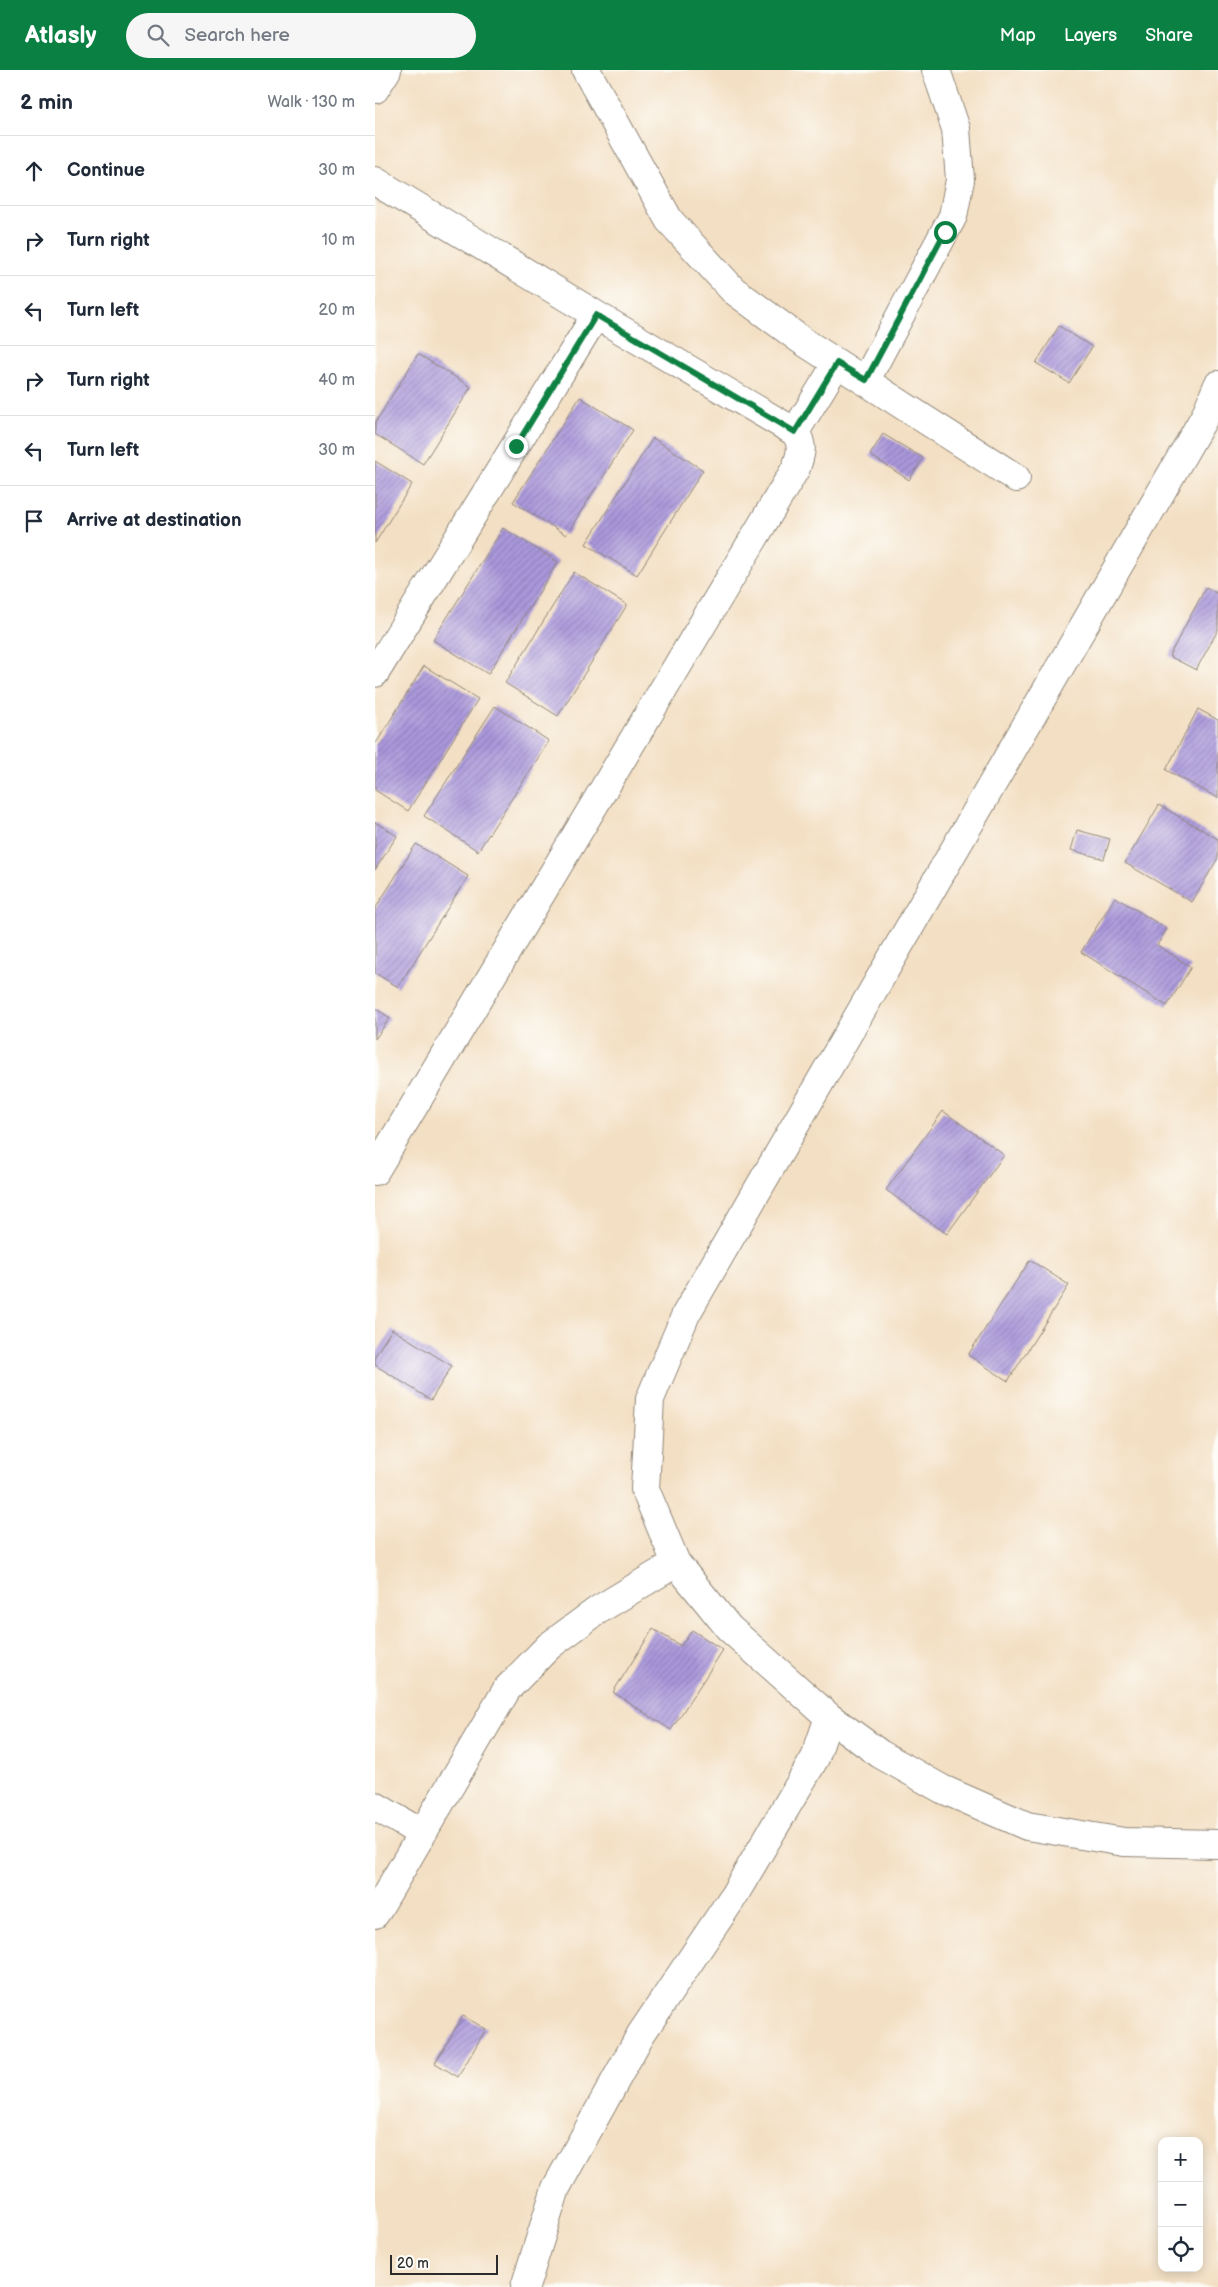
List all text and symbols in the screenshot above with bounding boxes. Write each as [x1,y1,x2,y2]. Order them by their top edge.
search box [126,13,476,58]
text: Atlasly [25,21,96,50]
icon: search [144,21,172,49]
text: Search here [184,24,290,47]
text: Map [1000,25,1036,46]
text: Layers [1064,25,1117,46]
text: Share [1145,25,1193,46]
text: 2 min [20,90,73,115]
text: Walk · 130 m [267,93,355,112]
icon: ahead [20,157,48,185]
text: Continue [67,159,145,182]
text: 30 m [318,161,355,180]
route start [934,221,957,244]
icon: right [20,227,48,255]
text: Turn right [67,229,150,252]
text: 10 m [322,231,355,250]
icon: left [20,297,48,325]
text: Turn left [67,299,139,322]
text: 20 m [319,301,355,320]
icon: right [20,367,48,395]
text: Turn right [67,369,150,392]
text: 40 m [318,371,355,390]
route end [505,435,528,458]
icon: left [20,437,48,465]
text: Turn left [67,439,139,462]
text: 30 m [318,441,355,460]
icon: arrive [20,507,48,535]
text: Arrive at destination [67,509,242,532]
map controls [1158,2137,1203,2272]
button: + [1158,2137,1203,2182]
button: − [1158,2182,1203,2227]
button: locate [1158,2227,1203,2272]
scale bar [390,2252,497,2275]
text: 20 m [397,2255,429,2272]

